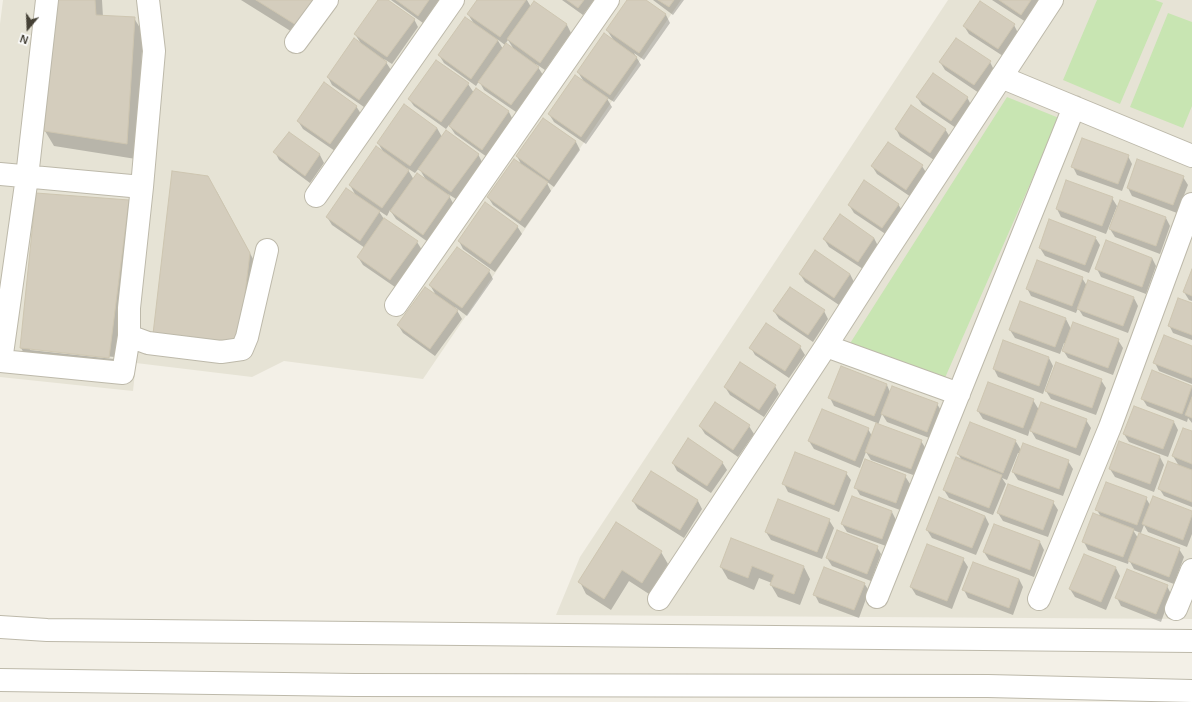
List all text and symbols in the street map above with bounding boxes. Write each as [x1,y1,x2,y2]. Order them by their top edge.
north arrow [8,8,48,48]
text: N [18,32,30,46]

